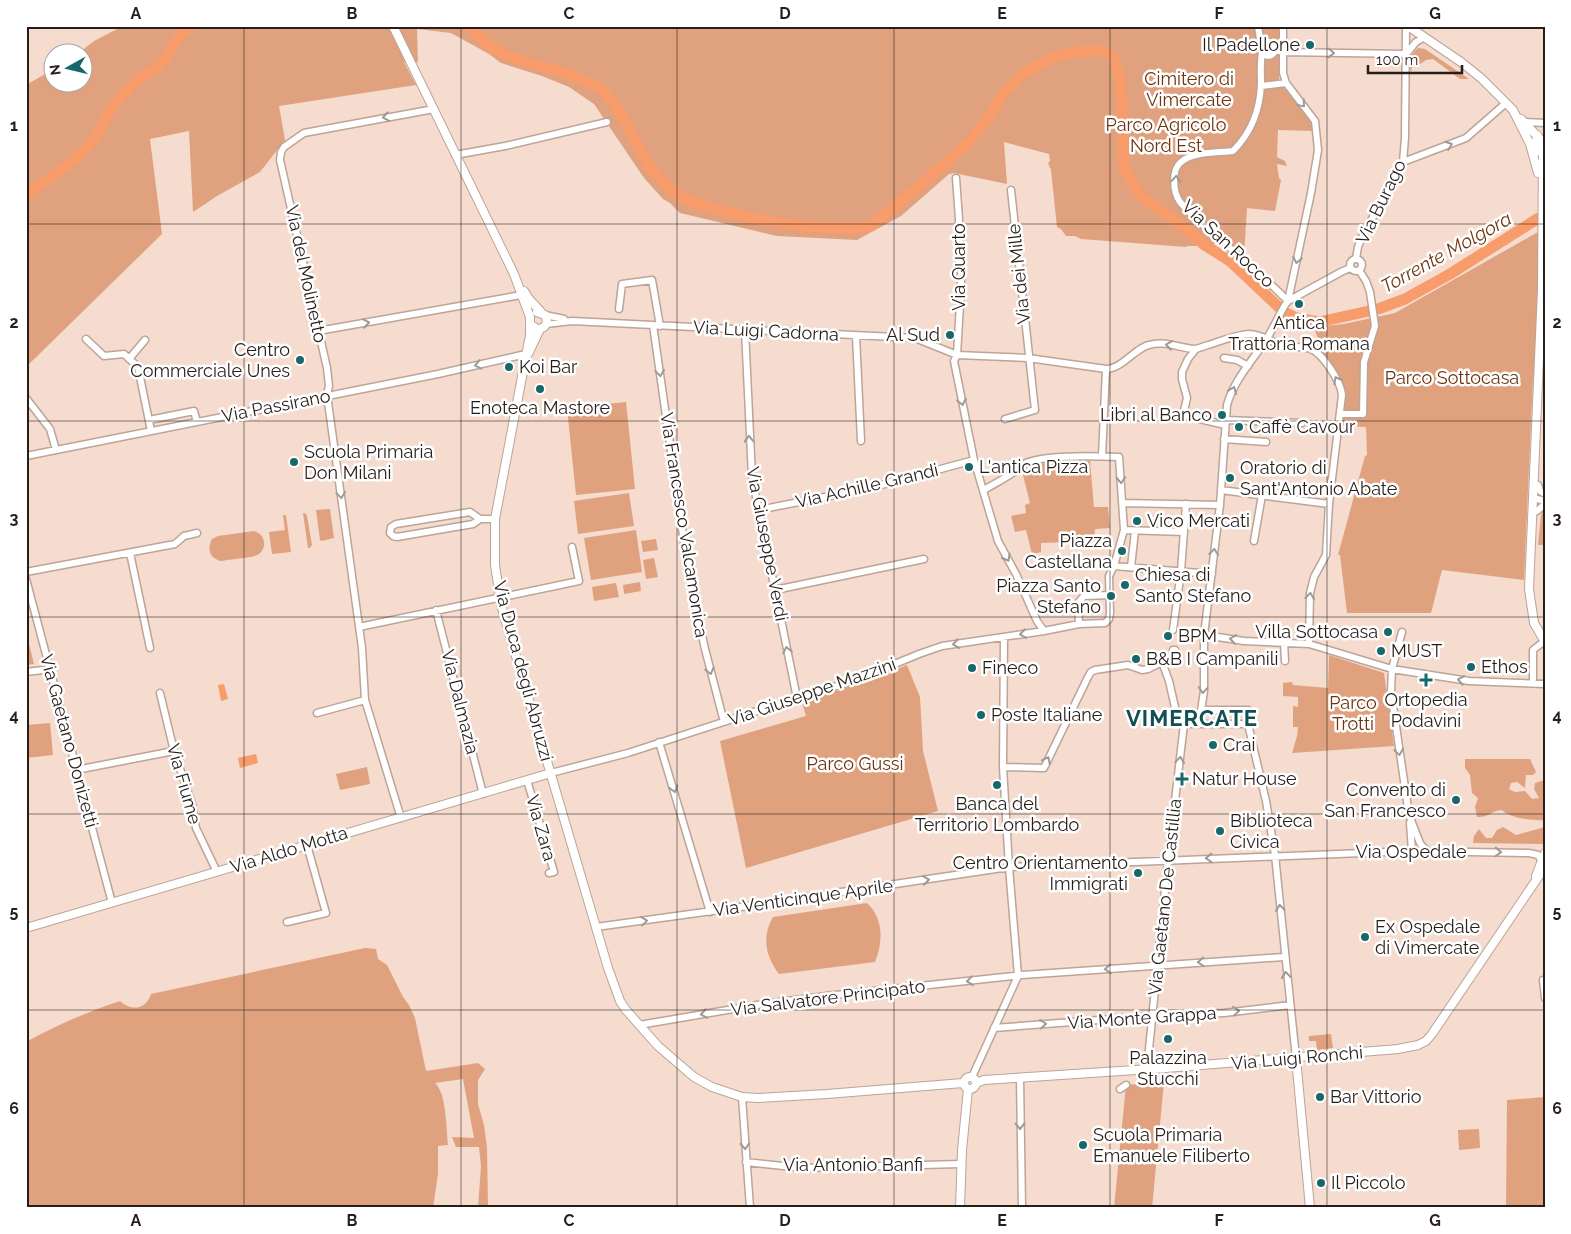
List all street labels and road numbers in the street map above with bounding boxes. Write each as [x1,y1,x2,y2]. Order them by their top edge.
street label: Via Burago [1351,156,1410,247]
street label: Via San Rocco [1178,195,1279,292]
street label: Via del Molinetto [282,203,331,345]
street label: Via dei Mille [1003,222,1034,325]
street label: Via Quarto [948,223,969,311]
street label: Via Luigi Cadorna [693,316,839,345]
street label: Via Passirano [220,385,332,426]
street label: Via Francesco Valcamonica [656,411,713,639]
street label: Via Achille Grandi [794,459,940,512]
street label: Via Giuseppe Verdi [742,465,793,623]
street label: Via Duca degli Abruzzi [489,578,558,763]
street label: Via Dalmazia [437,647,484,756]
street label: Via Gaetano Donizetti [36,652,103,830]
street label: Via Giuseppe Mazzini [725,653,899,730]
street label: Via Fiume [163,741,206,827]
street label: Via Zara [522,792,561,863]
street label: Via Gaetano De Castillia [1144,798,1185,996]
street label: Via Aldo Motta [228,822,350,877]
street label: Via Ospedale [1356,841,1467,862]
street label: Via Venticinque Aprile [712,874,895,921]
street label: Via Salvatore Principato [729,975,927,1020]
street label: Via Monte Grappa [1067,1002,1217,1033]
street label: Via Luigi Ronchi [1230,1041,1364,1074]
street label: Via Antonio Banfi [783,1154,923,1175]

